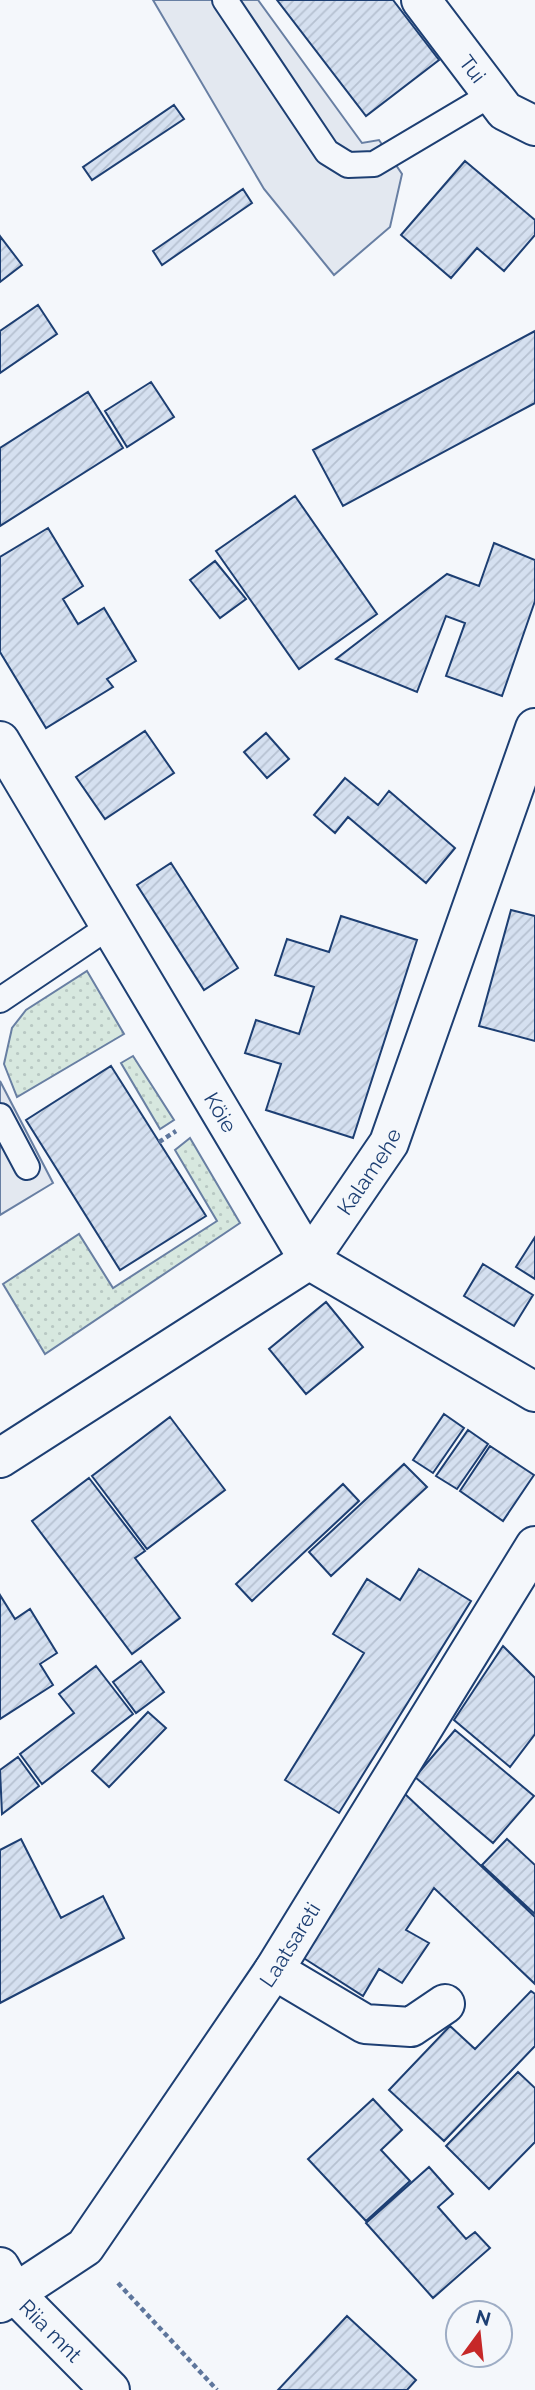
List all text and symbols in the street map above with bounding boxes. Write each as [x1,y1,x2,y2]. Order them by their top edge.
street label: Tui [454,50,491,87]
street label: Köie [199,1088,243,1137]
street label: Kalamehe [331,1125,406,1219]
street label: Laatsareti [254,1898,325,1991]
street label: Riia mnt [15,2294,87,2367]
north arrow [444,2299,514,2369]
text: N [474,2305,493,2330]

